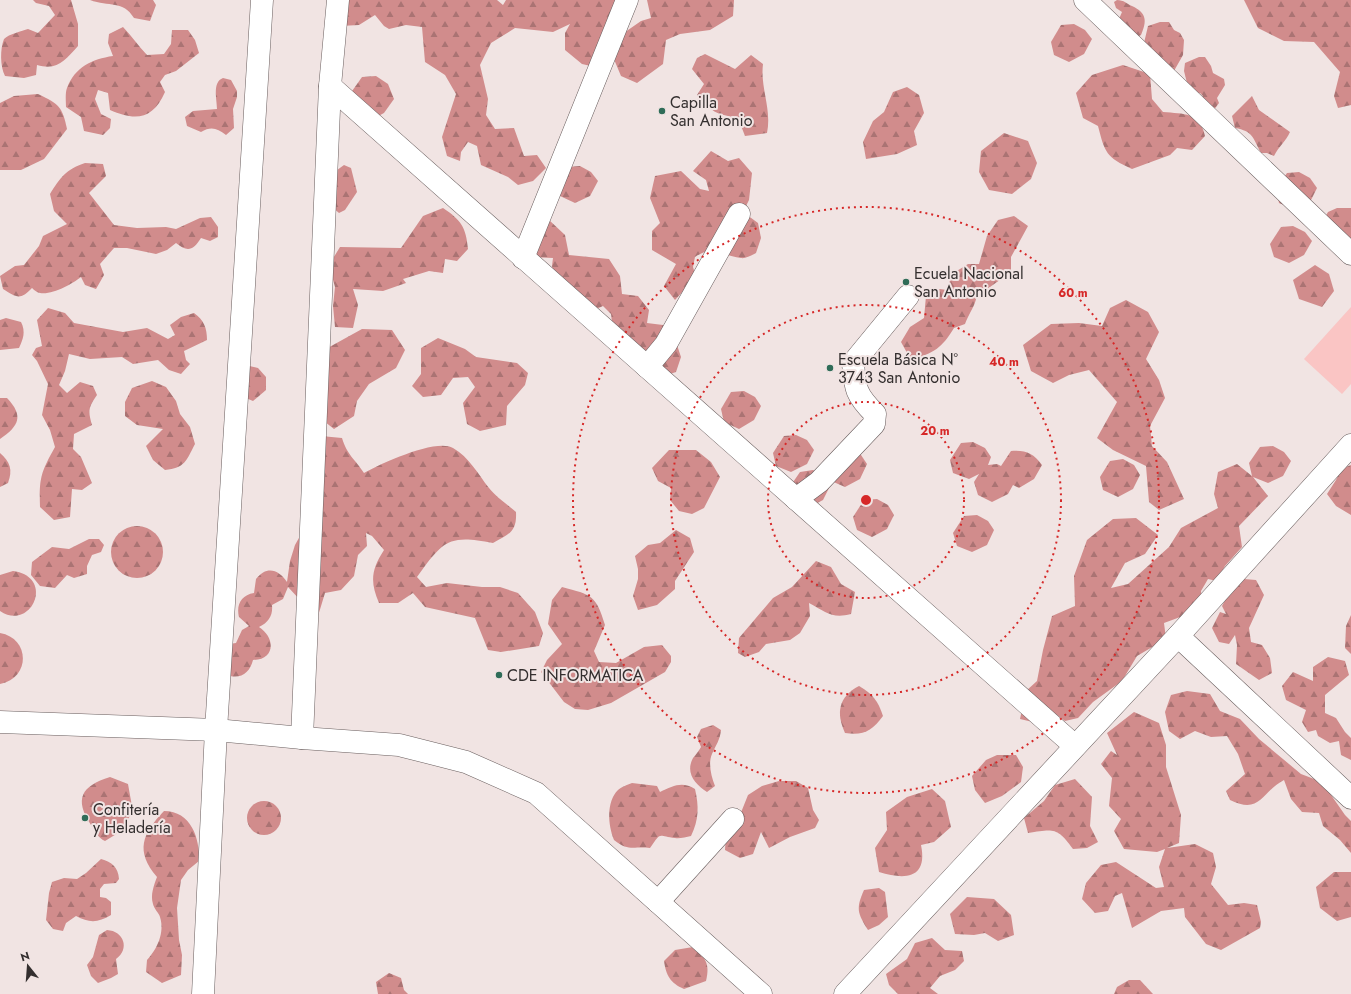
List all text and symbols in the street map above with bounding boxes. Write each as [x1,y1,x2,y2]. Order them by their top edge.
place label: Capilla San Antonio [670,91,753,132]
marker: Capilla San Antonio [657,106,667,116]
place label: Ecuela Nacional San Antonio [914,262,1024,303]
marker: Ecuela Nacional San Antonio [901,277,911,287]
text: 60 m [1058,284,1088,302]
place label: Escuela Básica N° 3743 San Antonio [838,348,961,389]
text: 40 m [989,353,1019,371]
marker: Escuela Básica N° 3743 San Antonio [825,363,835,373]
text: 20 m [920,422,950,440]
centre of rings [859,493,873,507]
place label: CDE INFORMATICA [507,664,644,687]
marker: CDE INFORMATICA [494,670,504,680]
place label: Confitería y Heladería [93,798,171,839]
marker: Confitería y Heladería [80,813,90,823]
north arrow [8,946,48,986]
text: N [19,948,32,965]

